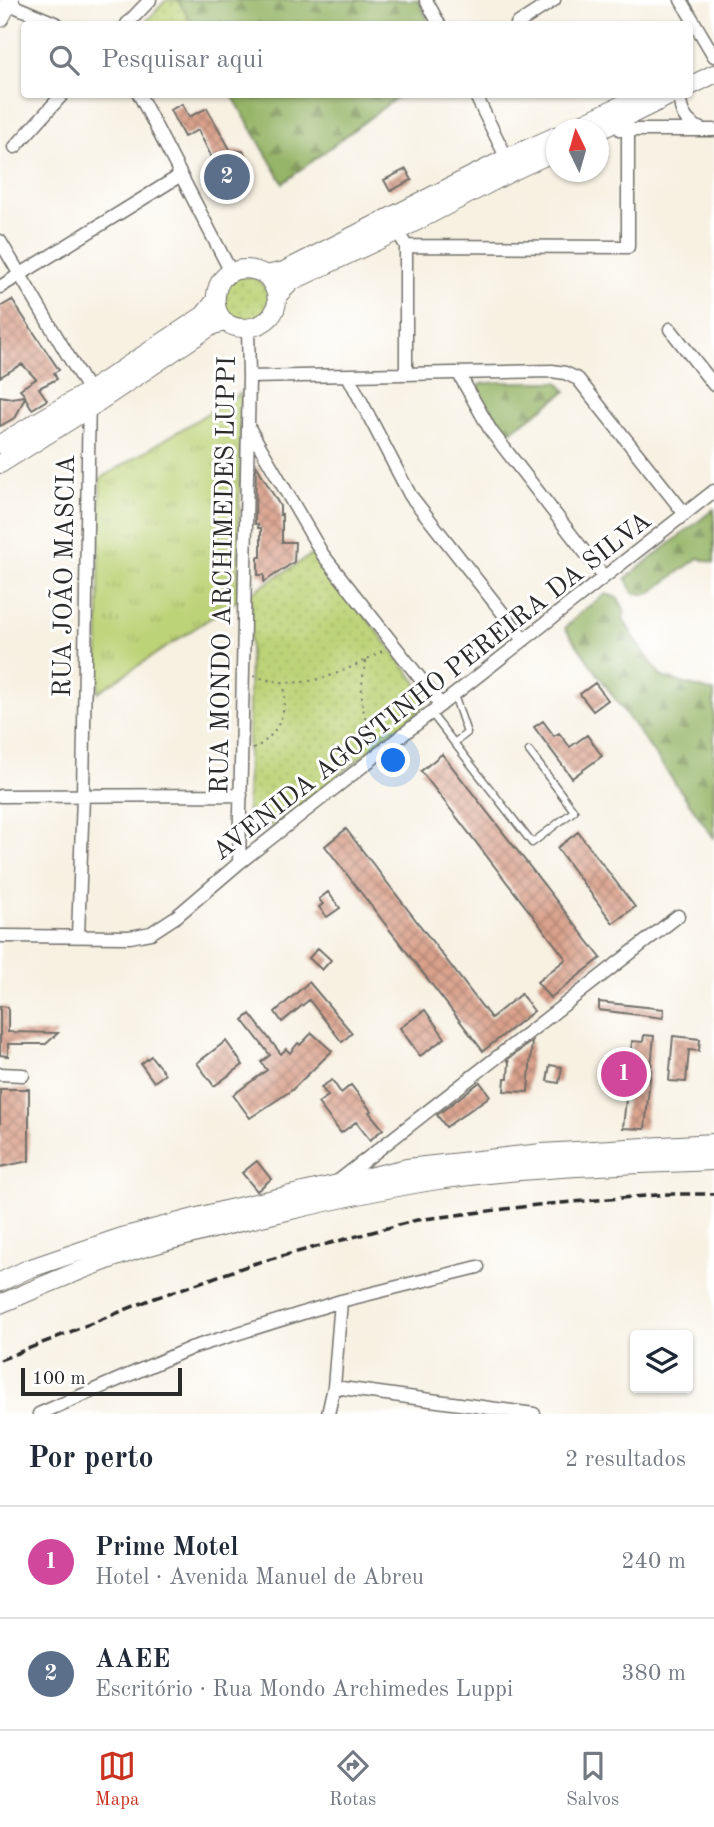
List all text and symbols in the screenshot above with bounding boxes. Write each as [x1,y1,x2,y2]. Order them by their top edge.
search box [21,21,693,98]
icon: search [45,41,83,79]
text: Pesquisar aqui [101,47,263,73]
north arrow [546,119,609,182]
pin: 2 [204,151,250,203]
street label: RUA MONDO ARCHIMEDES LUPPI [207,356,241,794]
street label: RUA JOÃO MASCIA [46,454,80,698]
street label: AVENIDA AGOSTINHO PEREIRA DA SILVA [208,507,656,866]
your location [376,743,410,777]
pin: 1 [601,1048,647,1100]
map controls [630,1330,693,1393]
button: layers [630,1330,693,1393]
scale bar [21,1365,182,1397]
text: 100 m [32,1370,85,1389]
text: Por perto [28,1444,154,1474]
text: 2 resultados [565,1448,686,1471]
text: Prime Motel [95,1535,239,1561]
text: 1 [44,1550,58,1573]
text: 240 m [621,1550,686,1573]
text: Hotel · Avenida Manuel de Abreu [95,1566,424,1589]
text: AAEE [95,1647,170,1673]
text: 2 [44,1662,58,1685]
text: 380 m [621,1662,686,1685]
text: Escritório · Rua Mondo Archimedes Luppi [95,1678,513,1701]
tab: Mapa [95,1747,139,1812]
tab: Rotas [329,1747,376,1812]
tab: Salvos [566,1747,619,1812]

